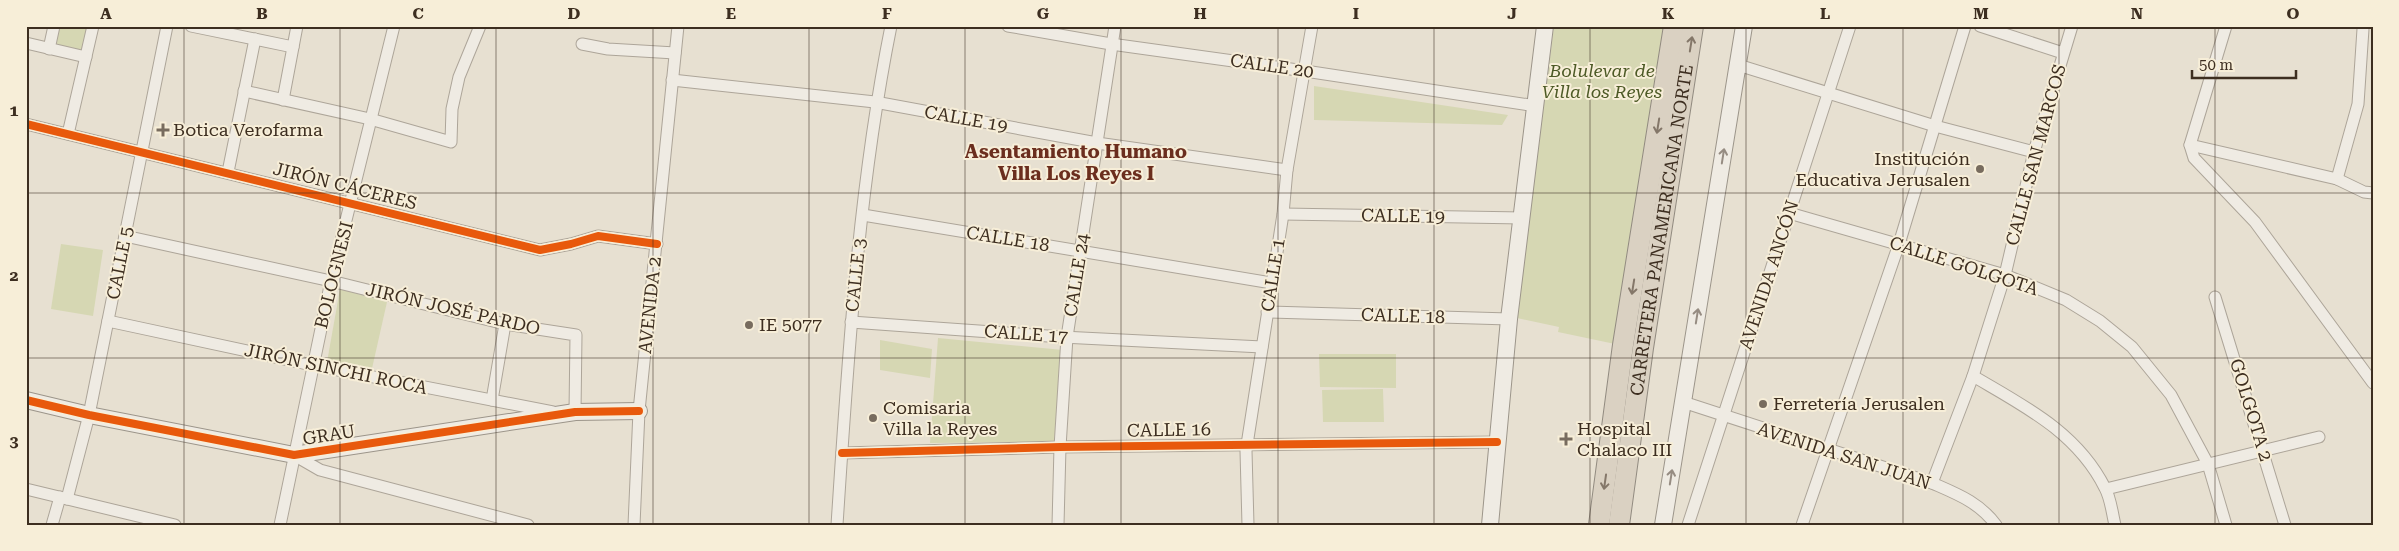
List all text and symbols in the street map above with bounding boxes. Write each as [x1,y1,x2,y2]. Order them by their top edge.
text: A [100,4,112,23]
text: B [256,4,268,23]
text: C [412,4,424,23]
text: D [568,4,581,23]
text: E [726,4,736,23]
text: F [882,4,892,23]
text: G [1037,4,1050,23]
text: H [1193,4,1207,23]
text: I [1353,4,1359,23]
text: J [1507,4,1517,23]
text: K [1662,4,1675,23]
text: L [1820,4,1830,23]
text: M [1973,4,1989,23]
text: N [2131,4,2143,23]
text: O [2287,4,2300,23]
one-way arrow [1686,36,1696,52]
scale bar [2192,48,2295,80]
street label: CALLE 20 [1229,49,1315,82]
text: 50 m [2199,56,2234,74]
park label: Bolulevar de Villa los Reyes [1542,60,1662,102]
street label: CALLE SAN MARCOS [2001,62,2070,248]
street label: CARRETERA PANAMERICANA NORTE [1626,63,1697,397]
text: 1 [10,101,19,120]
street label: CALLE 19 [923,101,1009,136]
one-way arrow [1653,118,1663,134]
place label: Botica Verofarma [173,119,323,140]
marker: Botica Verofarma [157,124,169,136]
district label: Asentamiento Humano Villa Los Reyes I [965,140,1187,185]
one-way arrow [1719,148,1729,164]
place label: Institución Educativa Jerusalen [1795,148,1970,190]
street label: JIRÓN CÁCERES [271,157,419,214]
marker: Institución Educativa Jerusalen [1974,163,1986,175]
street label: AVENIDA ANCÓN [1734,197,1803,352]
street label: CALLE 19 [1361,204,1445,227]
street label: BOLOGNESI [310,219,357,331]
street label: CALLE 18 [965,222,1051,255]
street label: CALLE 5 [102,225,137,301]
street label: CALLE 24 [1060,232,1093,318]
street label: CALLE GOLGOTA [1887,232,2042,300]
street label: CALLE 3 [841,237,870,313]
street label: CALLE 1 [1256,237,1289,313]
street label: AVENIDA 2 [634,255,665,355]
text: 2 [10,266,19,285]
street label: JIRÓN JOSÉ PARDO [364,278,542,339]
one-way arrow [1627,278,1637,294]
street label: CALLE 18 [1361,304,1445,327]
one-way arrow [1692,309,1702,325]
place label: IE 5077 [759,314,822,335]
marker: IE 5077 [743,319,755,331]
street label: CALLE 17 [983,320,1069,347]
street label: JIRÓN SINCHI ROCA [243,339,430,398]
street label: GOLGOTA 2 [2226,356,2277,464]
place label: Ferretería Jerusalen [1773,393,1945,414]
place label: Comisaria Villa la Reyes [883,397,997,439]
marker: Ferretería Jerusalen [1757,398,1769,410]
marker: Comisaria Villa la Reyes [867,412,879,424]
street label: CALLE 16 [1127,418,1211,441]
place label: Hospital Chalaco III [1577,418,1672,460]
street label: AVENIDA SAN JUAN [1755,418,1933,493]
street label: GRAU [301,420,357,449]
text: 3 [10,432,19,451]
marker: Hospital Chalaco III [1559,432,1573,446]
one-way arrow [1666,469,1676,485]
one-way arrow [1600,474,1610,490]

